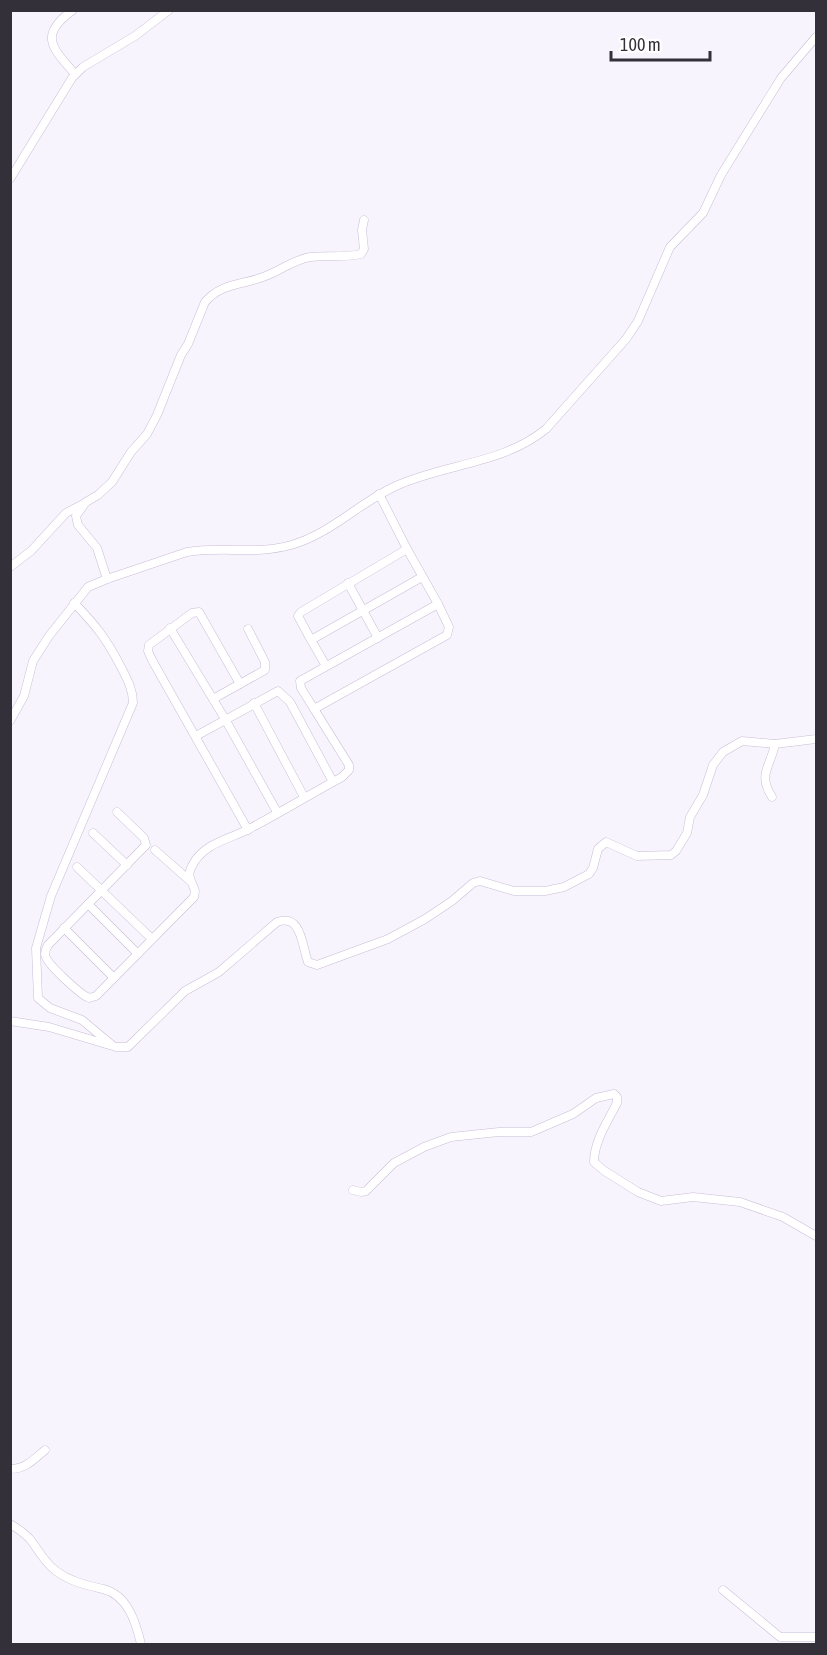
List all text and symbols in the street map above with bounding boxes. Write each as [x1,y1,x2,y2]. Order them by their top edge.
scale bar [611,24,710,62]
text: 100 m [620,34,661,55]

